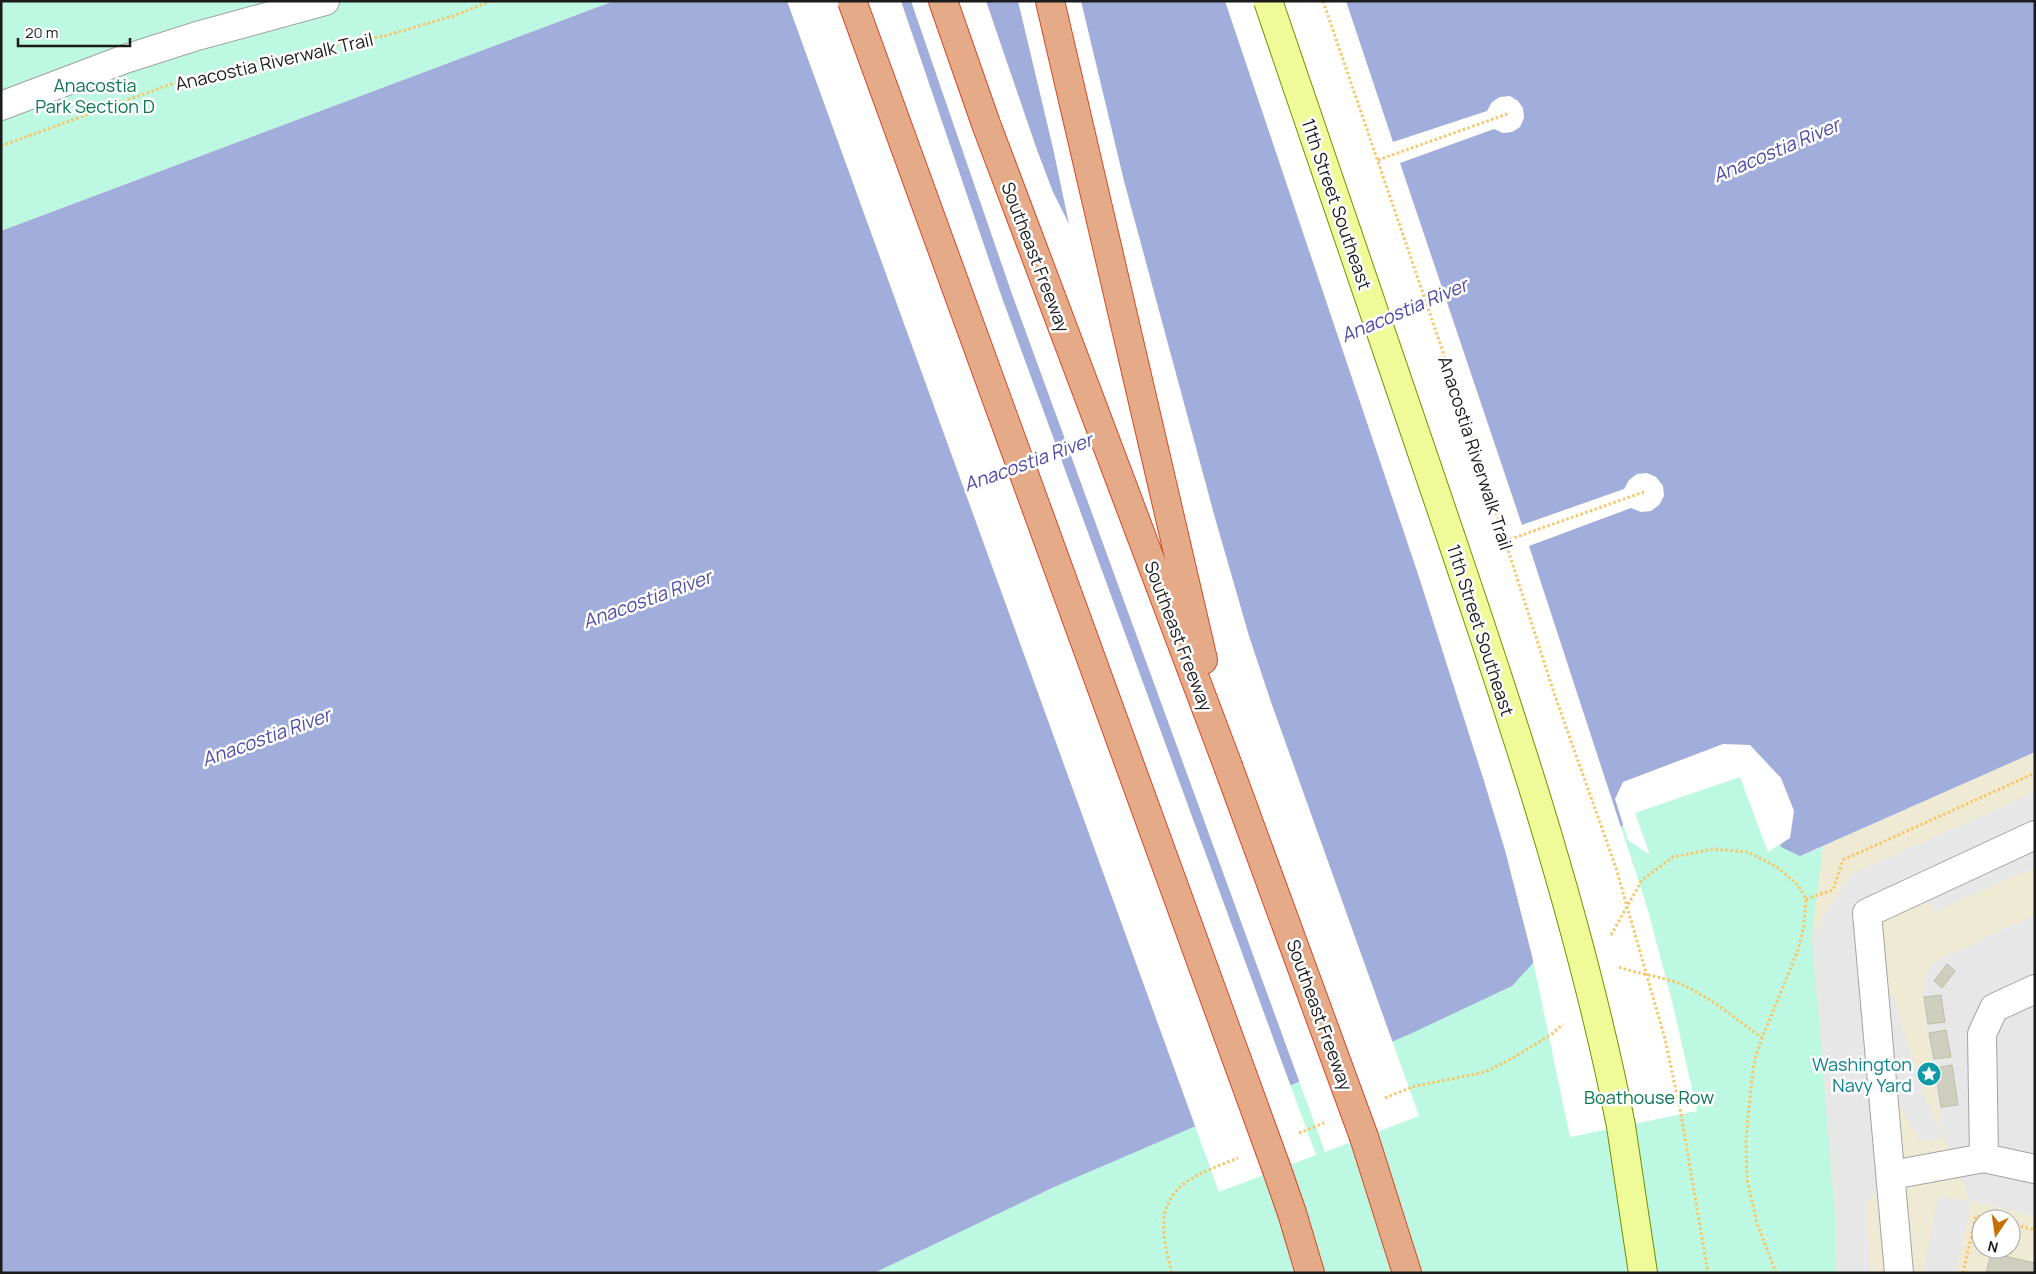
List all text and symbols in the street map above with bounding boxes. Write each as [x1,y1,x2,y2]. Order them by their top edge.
scale bar [18,15,130,47]
text: 20 m [25,22,58,43]
street label: Anacostia Riverwalk Trail [173,27,375,95]
park label: Anacostia Park Section D [35,73,155,118]
water label: Anacostia River [1709,111,1845,188]
street label: 11th Street Southeast [1296,115,1378,293]
street label: Southeast Freeway [996,178,1076,336]
water label: Anacostia River [1337,271,1473,348]
street label: Anacostia Riverwalk Trail [1433,353,1519,553]
water label: Anacostia River [960,426,1098,497]
street label: 11th Street Southeast [1442,541,1520,719]
street label: Southeast Freeway [1139,557,1219,715]
water label: Anacostia River [579,563,717,634]
water label: Anacostia River [198,701,336,772]
street label: Southeast Freeway [1281,936,1359,1094]
place label: Washington Navy Yard [1812,1052,1912,1097]
place icon: Washington Navy Yard [1916,1061,1942,1087]
park label: Boathouse Row [1584,1085,1714,1109]
north arrow [1971,1209,2021,1259]
text: N [1986,1237,2000,1258]

